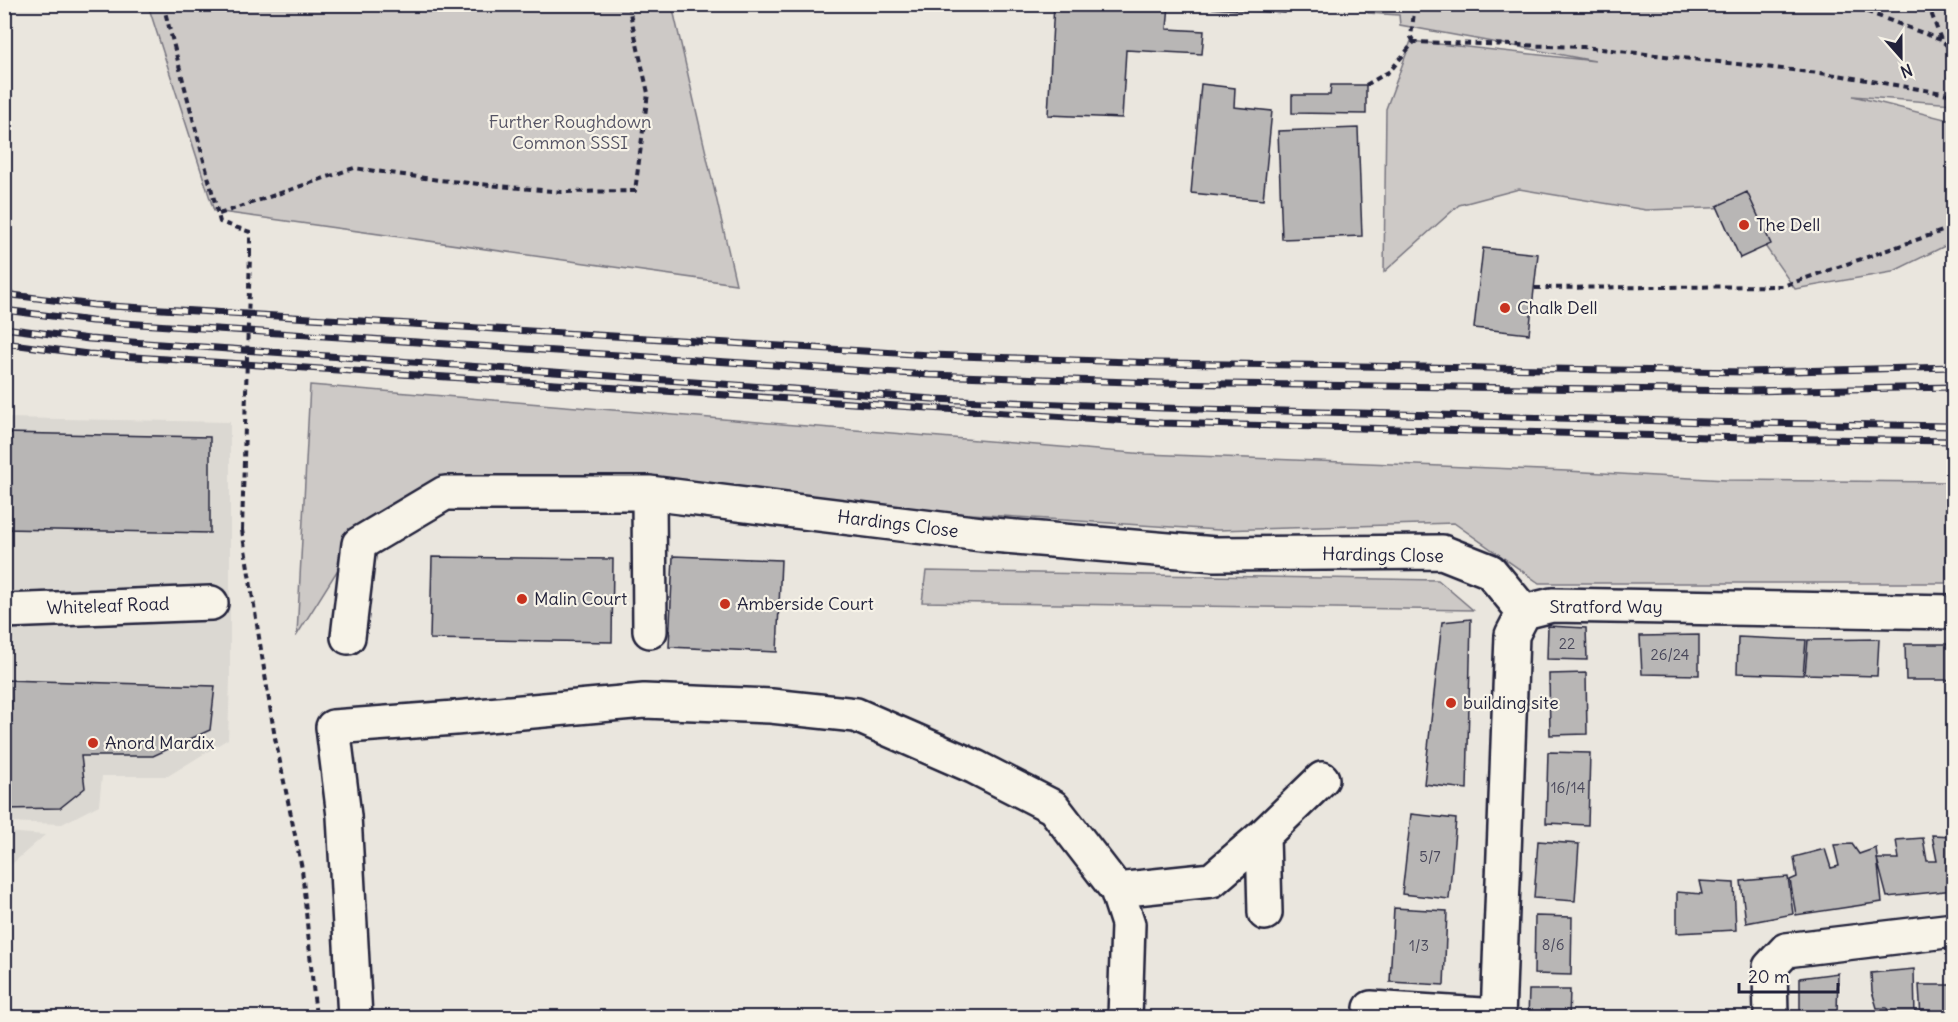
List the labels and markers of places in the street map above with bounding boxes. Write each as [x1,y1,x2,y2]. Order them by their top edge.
place label: The Dell [1756,213,1820,236]
marker: The Dell [1737,218,1751,232]
place label: Chalk Dell [1517,296,1598,319]
marker: Chalk Dell [1498,301,1512,315]
place label: Malin Court [534,587,627,610]
marker: Malin Court [515,592,529,606]
place label: Amberside Court [737,592,874,615]
marker: Amberside Court [718,597,732,611]
place label: building site [1463,691,1559,714]
marker: building site [1444,696,1458,710]
place label: Anord Mardix [105,731,215,754]
marker: Anord Mardix [86,736,100,750]

